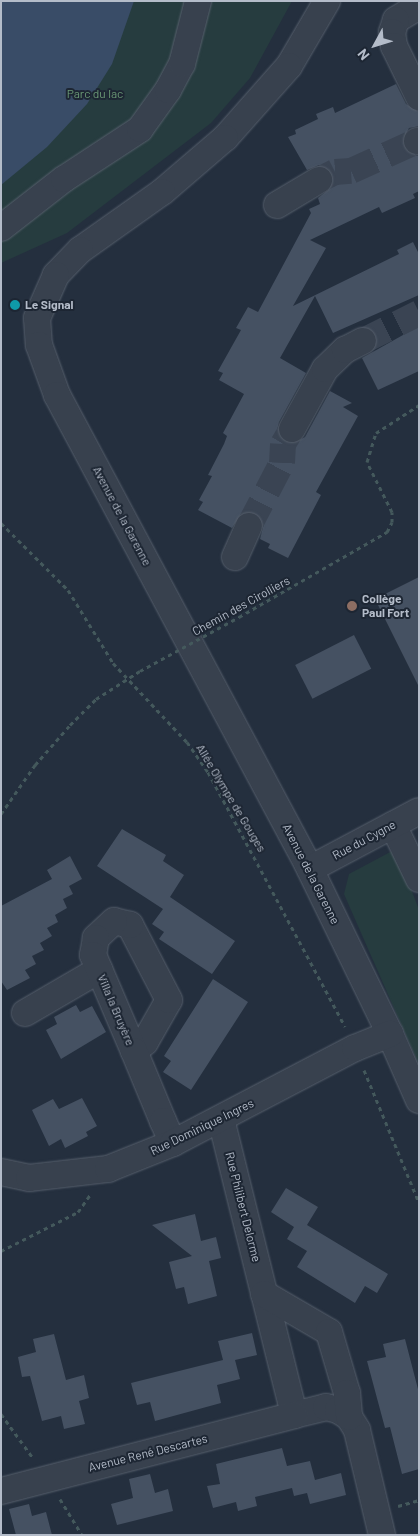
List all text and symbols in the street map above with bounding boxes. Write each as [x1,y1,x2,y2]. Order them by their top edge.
north arrow [350,20,400,70]
text: N [353,46,372,64]
park label: Parc du lac [67,87,123,101]
place label: Le Signal [25,298,74,312]
marker: Le Signal [9,299,21,311]
street label: Avenue de la Garenne [90,464,154,568]
street label: Chemin des Cirolliers [190,573,292,639]
place label: Collège Paul Fort [362,592,409,620]
marker: Collège Paul Fort [346,600,358,612]
street label: Allée Olympe de Gouges [193,742,269,854]
street label: Rue du Cygne [330,817,398,863]
street label: Avenue de la Garenne [279,821,343,927]
street label: Villa la Bruyère [94,972,138,1048]
street label: Rue Dominique Ingres [148,1096,256,1158]
street label: Rue Philibert Delorme [222,1150,264,1264]
street label: Avenue René Descartes [87,1431,209,1475]

